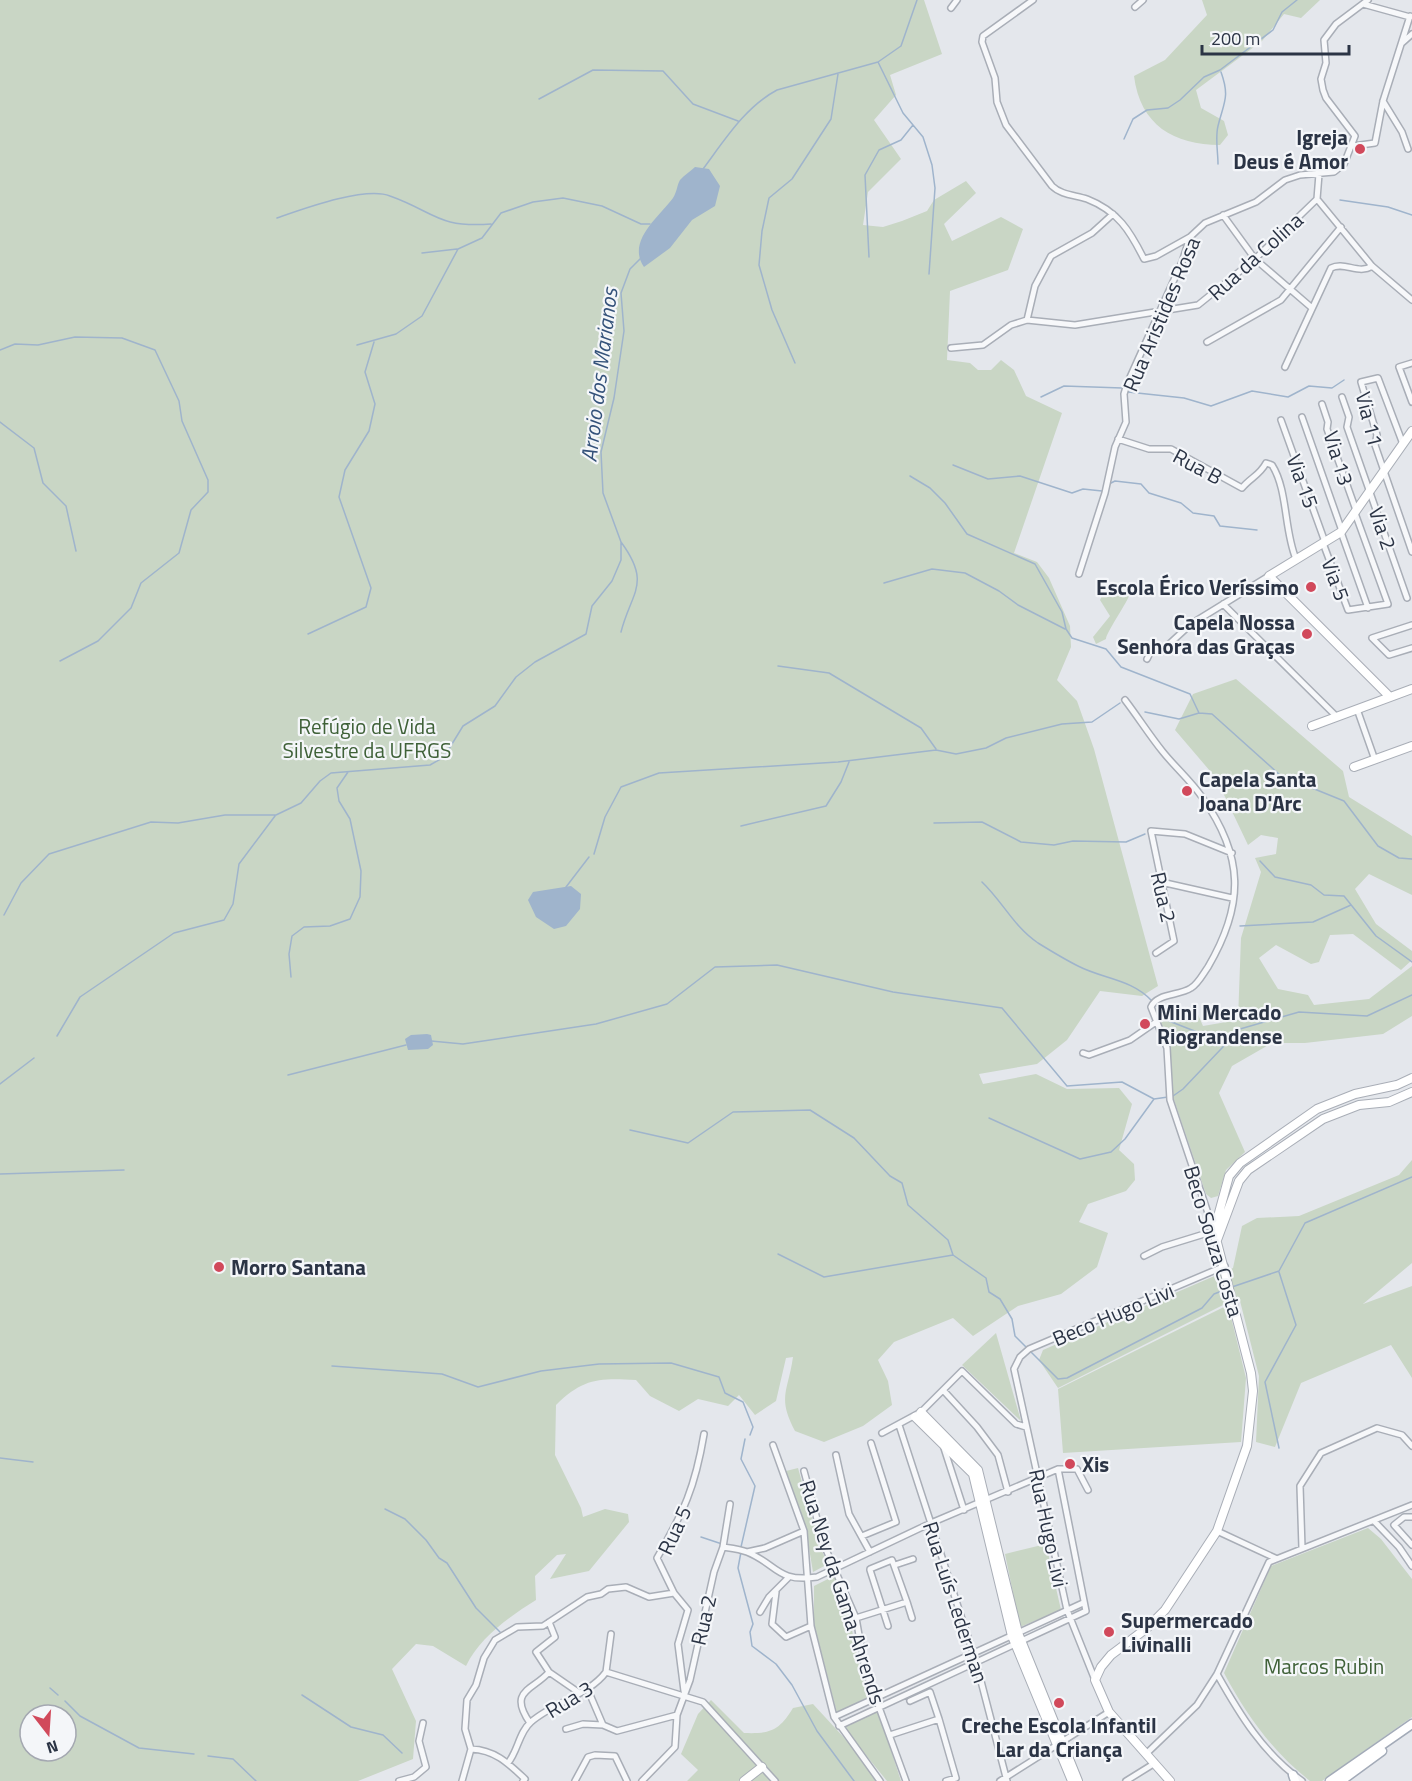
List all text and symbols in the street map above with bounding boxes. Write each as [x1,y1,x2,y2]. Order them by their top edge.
scale bar [1202,18,1349,56]
text: 200 m [1211,25,1260,52]
place label: Igreja Deus é Amor [1233,121,1348,177]
marker: Igreja Deus é Amor [1353,142,1367,156]
street label: Rua da Colina [1200,204,1310,308]
street label: Rua Aristides Rosa [1114,231,1208,396]
water label: Arroio dos Marianos [571,285,627,464]
street label: Via 11 [1348,388,1392,450]
street label: Via 13 [1316,427,1362,489]
street label: Rua B [1167,440,1229,492]
street label: Via 15 [1278,449,1328,513]
street label: Via 2 [1361,502,1405,554]
street label: Via 5 [1313,553,1359,605]
place label: Escola Érico Veríssimo [1096,571,1299,603]
marker: Escola Érico Veríssimo [1304,580,1318,594]
place label: Capela Nossa Senhora das Graças [1117,606,1295,662]
marker: Capela Nossa Senhora das Graças [1300,627,1314,641]
park label: Refúgio de Vida Silvestre da UFRGS [283,710,451,766]
place label: Capela Santa Joana D'Arc [1199,763,1317,819]
marker: Capela Santa Joana D'Arc [1180,784,1194,798]
street label: Rua 2 [1143,869,1185,925]
place label: Mini Mercado Riograndense [1157,996,1282,1052]
marker: Mini Mercado Riograndense [1138,1017,1152,1031]
street label: Beco Souza Costa [1176,1161,1252,1321]
place label: Morro Santana [231,1251,366,1283]
marker: Morro Santana [212,1260,226,1274]
street label: Beco Hugo Livi [1047,1274,1179,1354]
place label: Xis [1082,1448,1109,1480]
marker: Xis [1063,1457,1077,1471]
street label: Rua Hugo Livi [1021,1466,1077,1590]
street label: Rua Ney da Gama Ahrends [792,1476,894,1708]
street label: Rua 5 [649,1500,699,1560]
street label: Rua Luís Lederman [915,1517,997,1687]
street label: Rua 2 [682,1592,724,1648]
place label: Supermercado Livinalli [1121,1604,1253,1660]
marker: Supermercado Livinalli [1102,1625,1116,1639]
park label: Marcos Rubin [1264,1650,1384,1682]
street label: Rua 3 [539,1672,599,1726]
marker: Creche Escola Infantil Lar da Criança [1052,1696,1066,1710]
north arrow [18,1703,78,1763]
place label: Creche Escola Infantil Lar da Criança [961,1709,1157,1765]
text: N [44,1734,61,1760]

